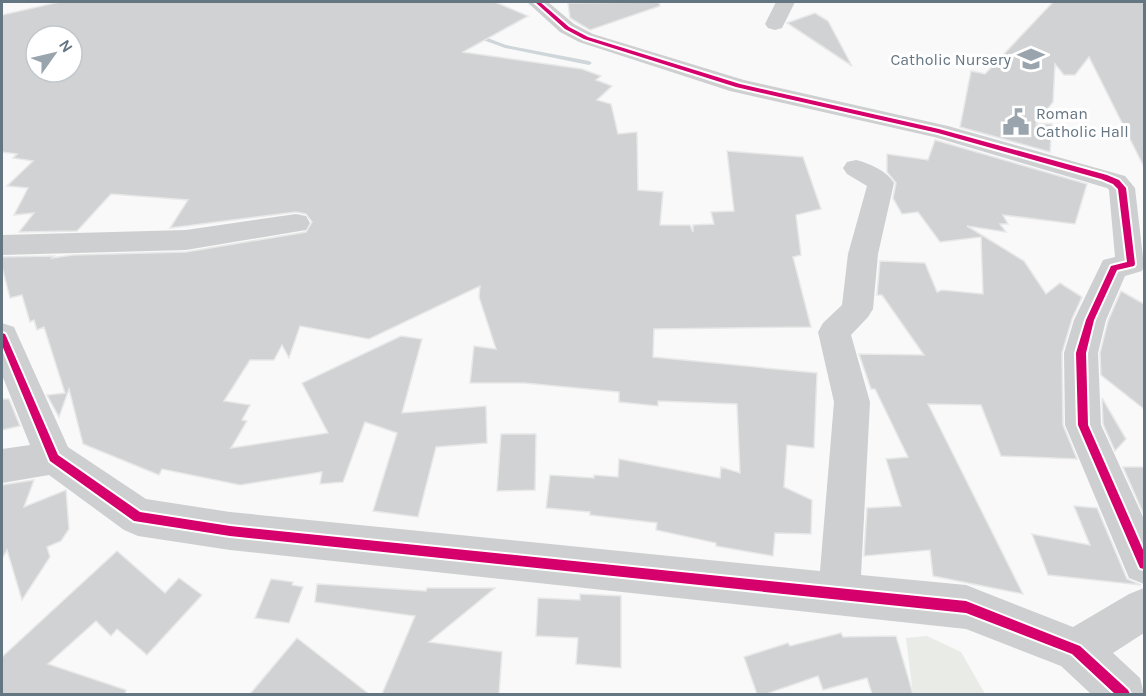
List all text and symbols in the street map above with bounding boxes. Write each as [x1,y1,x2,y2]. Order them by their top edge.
north arrow [24,24,84,84]
text: N [55,36,77,56]
school or university icon: Catholic Nursery [1016,44,1046,74]
place label: Catholic Nursery [890,50,1012,69]
place label: Roman Catholic Hall [1036,104,1129,141]
public building icon: Roman Catholic Hall [1001,107,1031,137]

